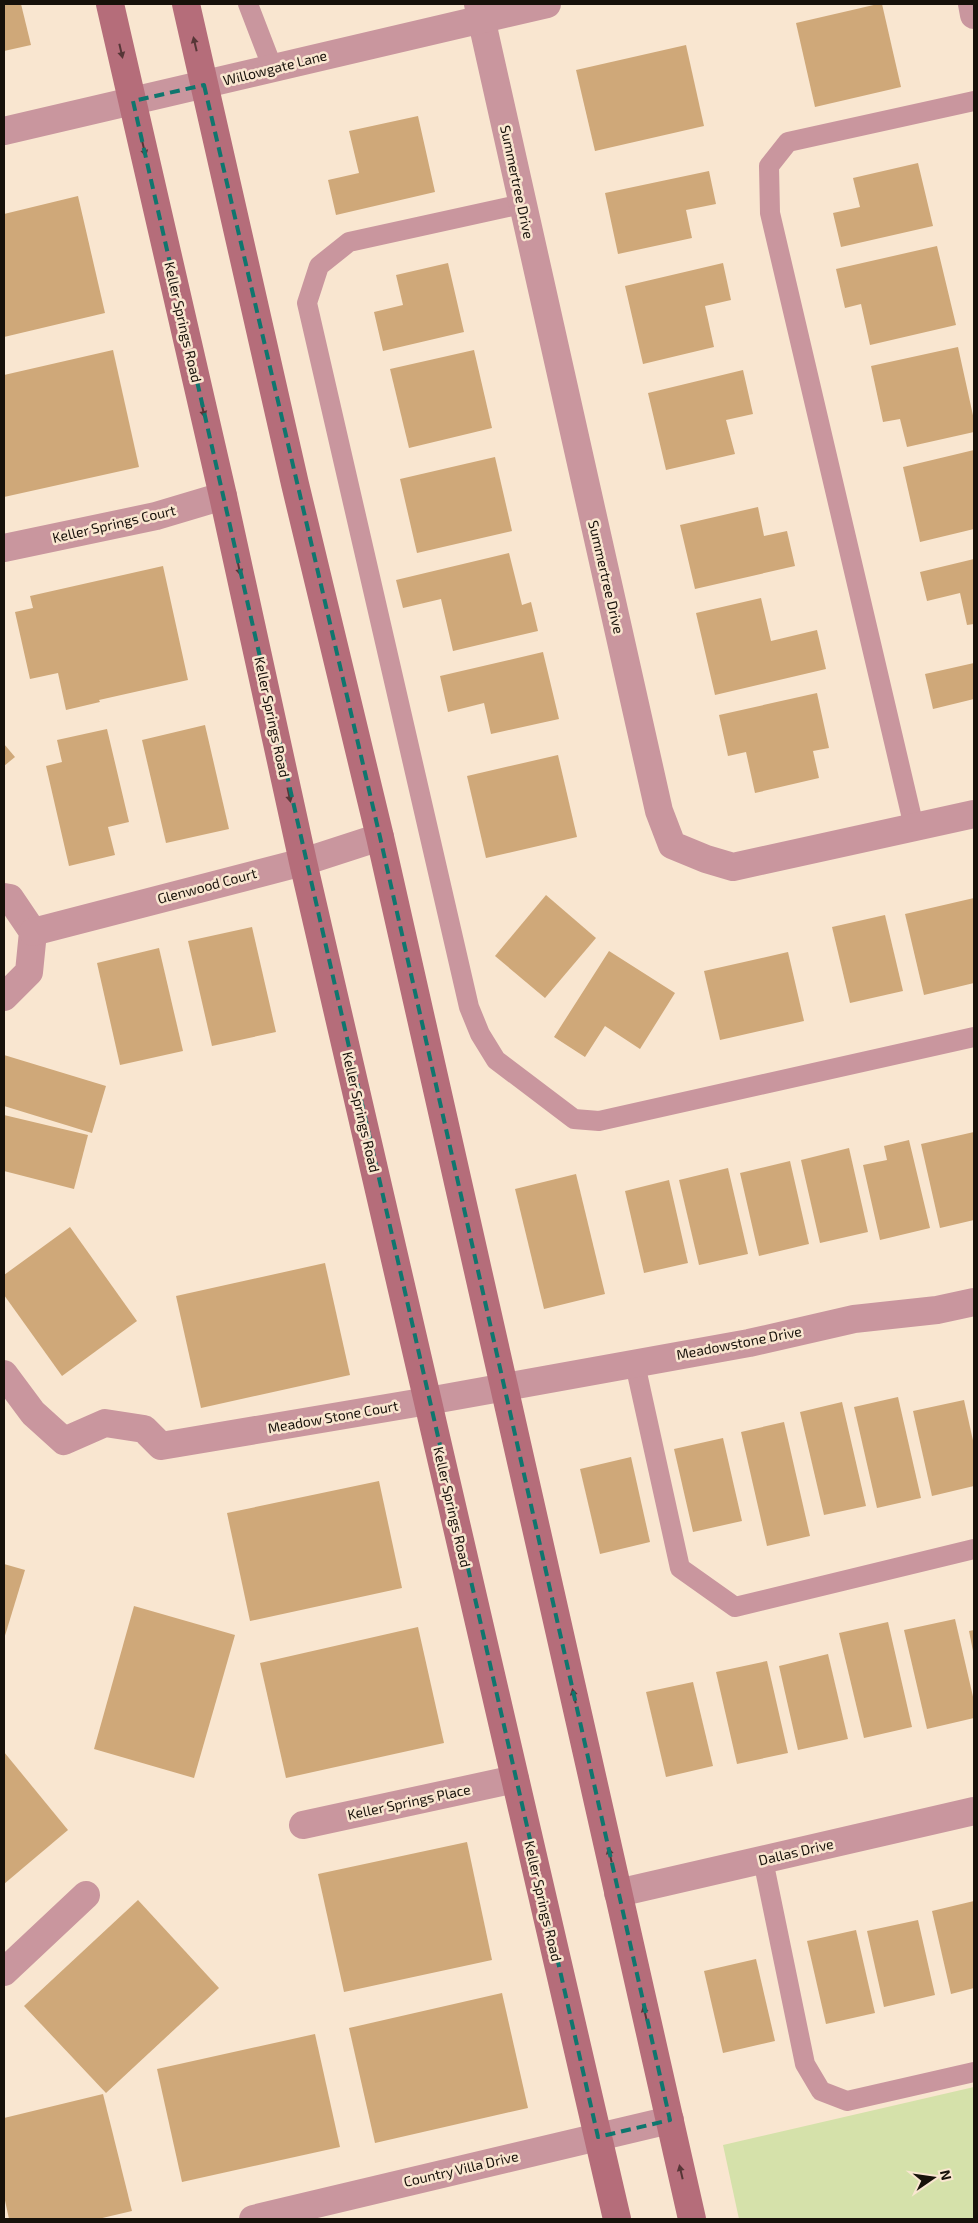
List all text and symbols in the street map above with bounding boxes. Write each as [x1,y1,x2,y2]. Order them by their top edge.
one-way arrow [191,37,199,52]
one-way arrow [117,44,125,59]
street label: Willowgate Lane [221,46,329,89]
street label: Summertree Drive [497,124,538,240]
one-way arrow [140,141,148,157]
street label: Keller Springs Road [161,260,206,384]
one-way arrow [199,402,207,417]
street label: Keller Springs Court [51,501,177,546]
street label: Summertree Drive [585,519,628,635]
one-way arrow [235,561,243,576]
street label: Keller Springs Road [251,655,294,779]
one-way arrow [285,788,293,803]
street label: Glenwood Court [155,864,258,907]
street label: Keller Springs Road [339,1050,384,1174]
street label: Meadowstone Drive [675,1322,803,1363]
street label: Meadow Stone Court [266,1397,400,1436]
street label: Keller Springs Road [430,1445,475,1569]
one-way arrow [570,1689,578,1704]
street label: Keller Springs Place [346,1780,472,1823]
street label: Dallas Drive [757,1835,835,1868]
street label: Keller Springs Road [521,1839,566,1963]
one-way arrow [606,1847,614,1862]
one-way arrow [641,2006,649,2021]
street label: Country Villa Drive [402,2147,520,2190]
north arrow [908,2153,958,2203]
one-way arrow [677,2164,685,2179]
text: N [937,2168,956,2182]

